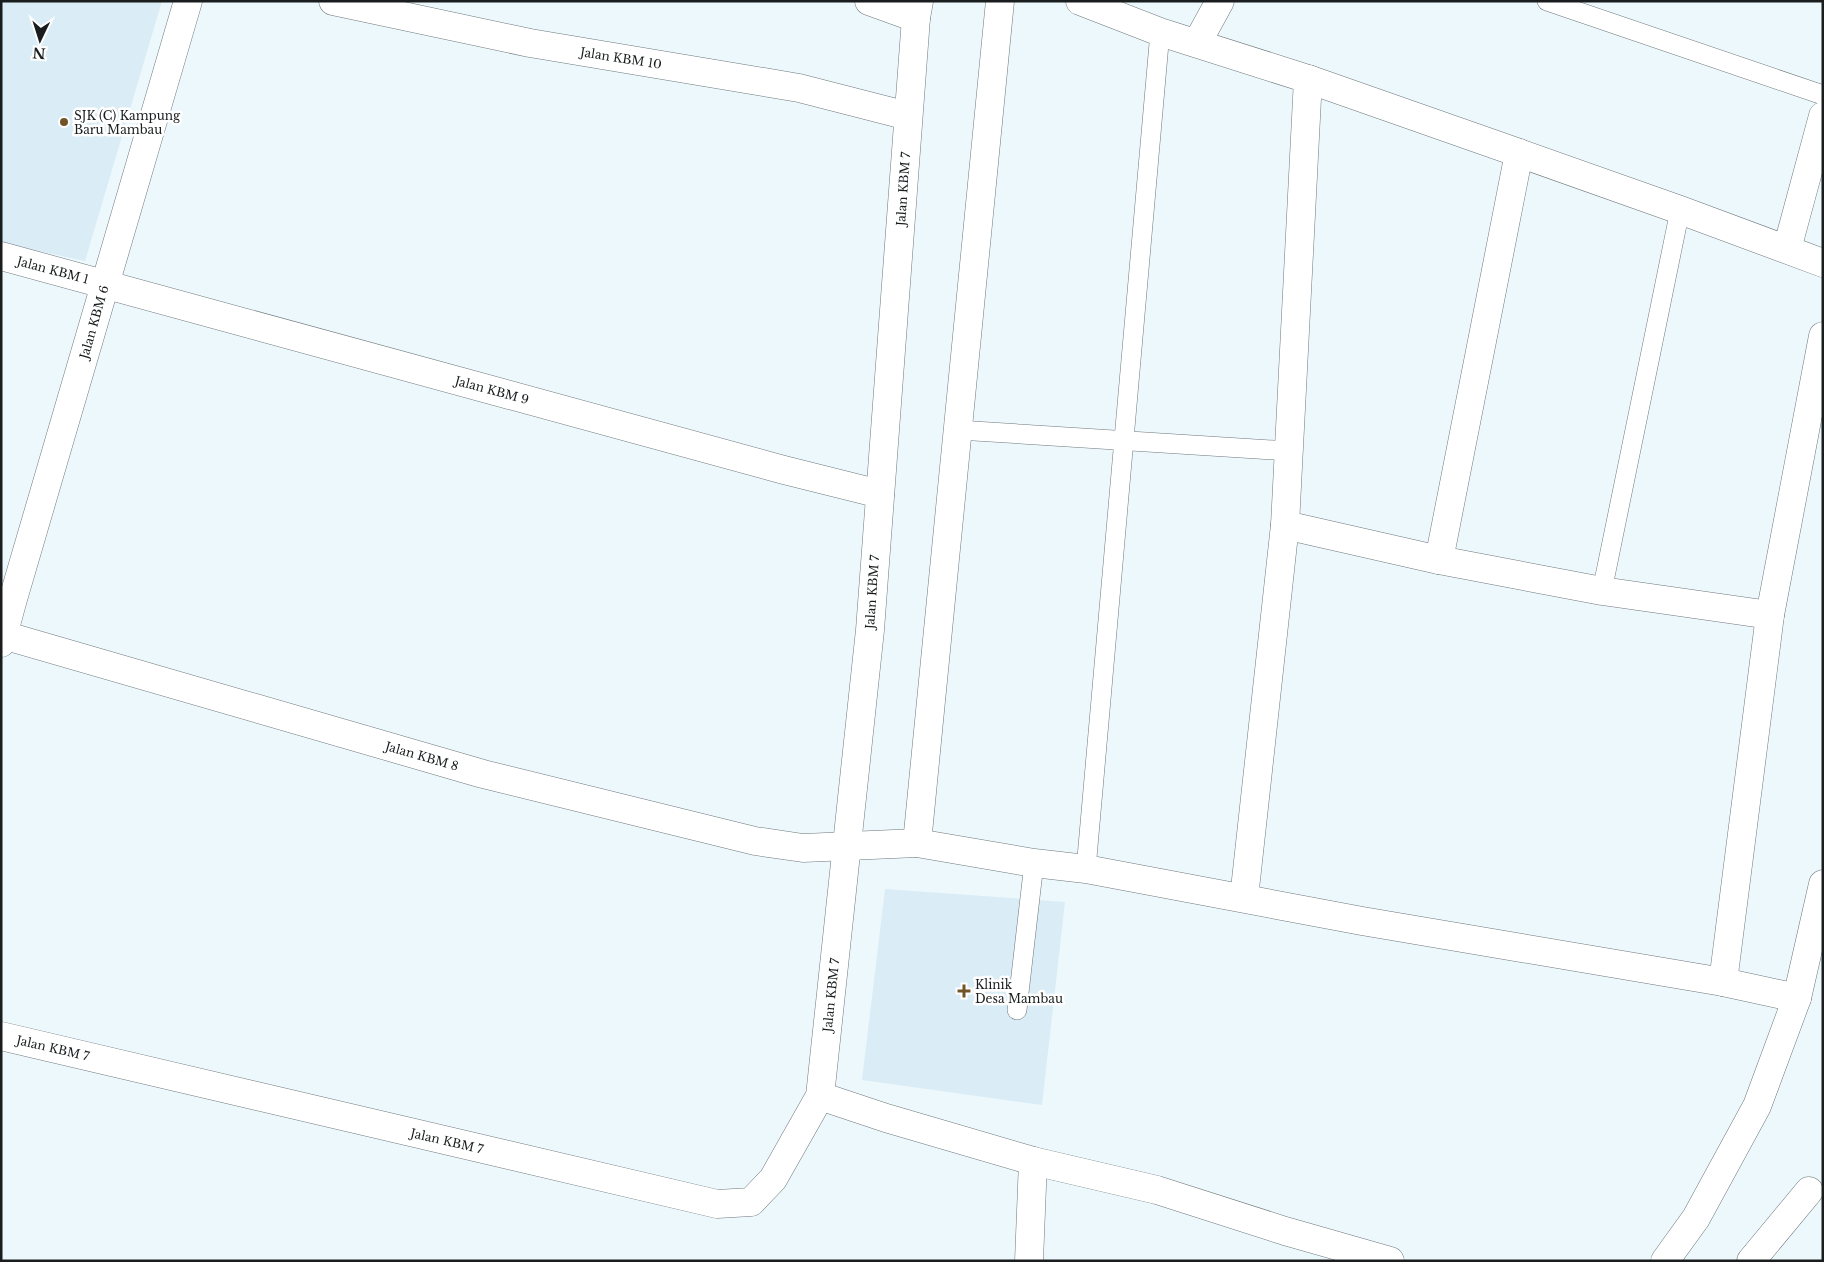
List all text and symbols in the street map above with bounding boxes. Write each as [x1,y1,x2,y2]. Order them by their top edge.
north arrow [15,15,65,65]
text: N [32,44,46,62]
street label: Jalan KBM 10 [577,44,663,72]
place label: SJK (C) Kampung Baru Mambau [74,108,181,137]
marker: SJK (C) Kampung Baru Mambau [58,116,70,128]
street label: Jalan KBM 7 [893,150,913,229]
street label: Jalan KBM 1 [14,253,90,287]
street label: Jalan KBM 6 [76,283,112,363]
street label: Jalan KBM 9 [451,372,531,407]
street label: Jalan KBM 7 [862,553,882,632]
street label: Jalan KBM 8 [382,738,460,774]
street label: Jalan KBM 7 [819,956,842,1035]
place label: Klinik Desa Mambau [975,977,1063,1006]
marker: Klinik Desa Mambau [957,984,971,998]
street label: Jalan KBM 7 [13,1032,92,1064]
street label: Jalan KBM 7 [407,1125,486,1157]

